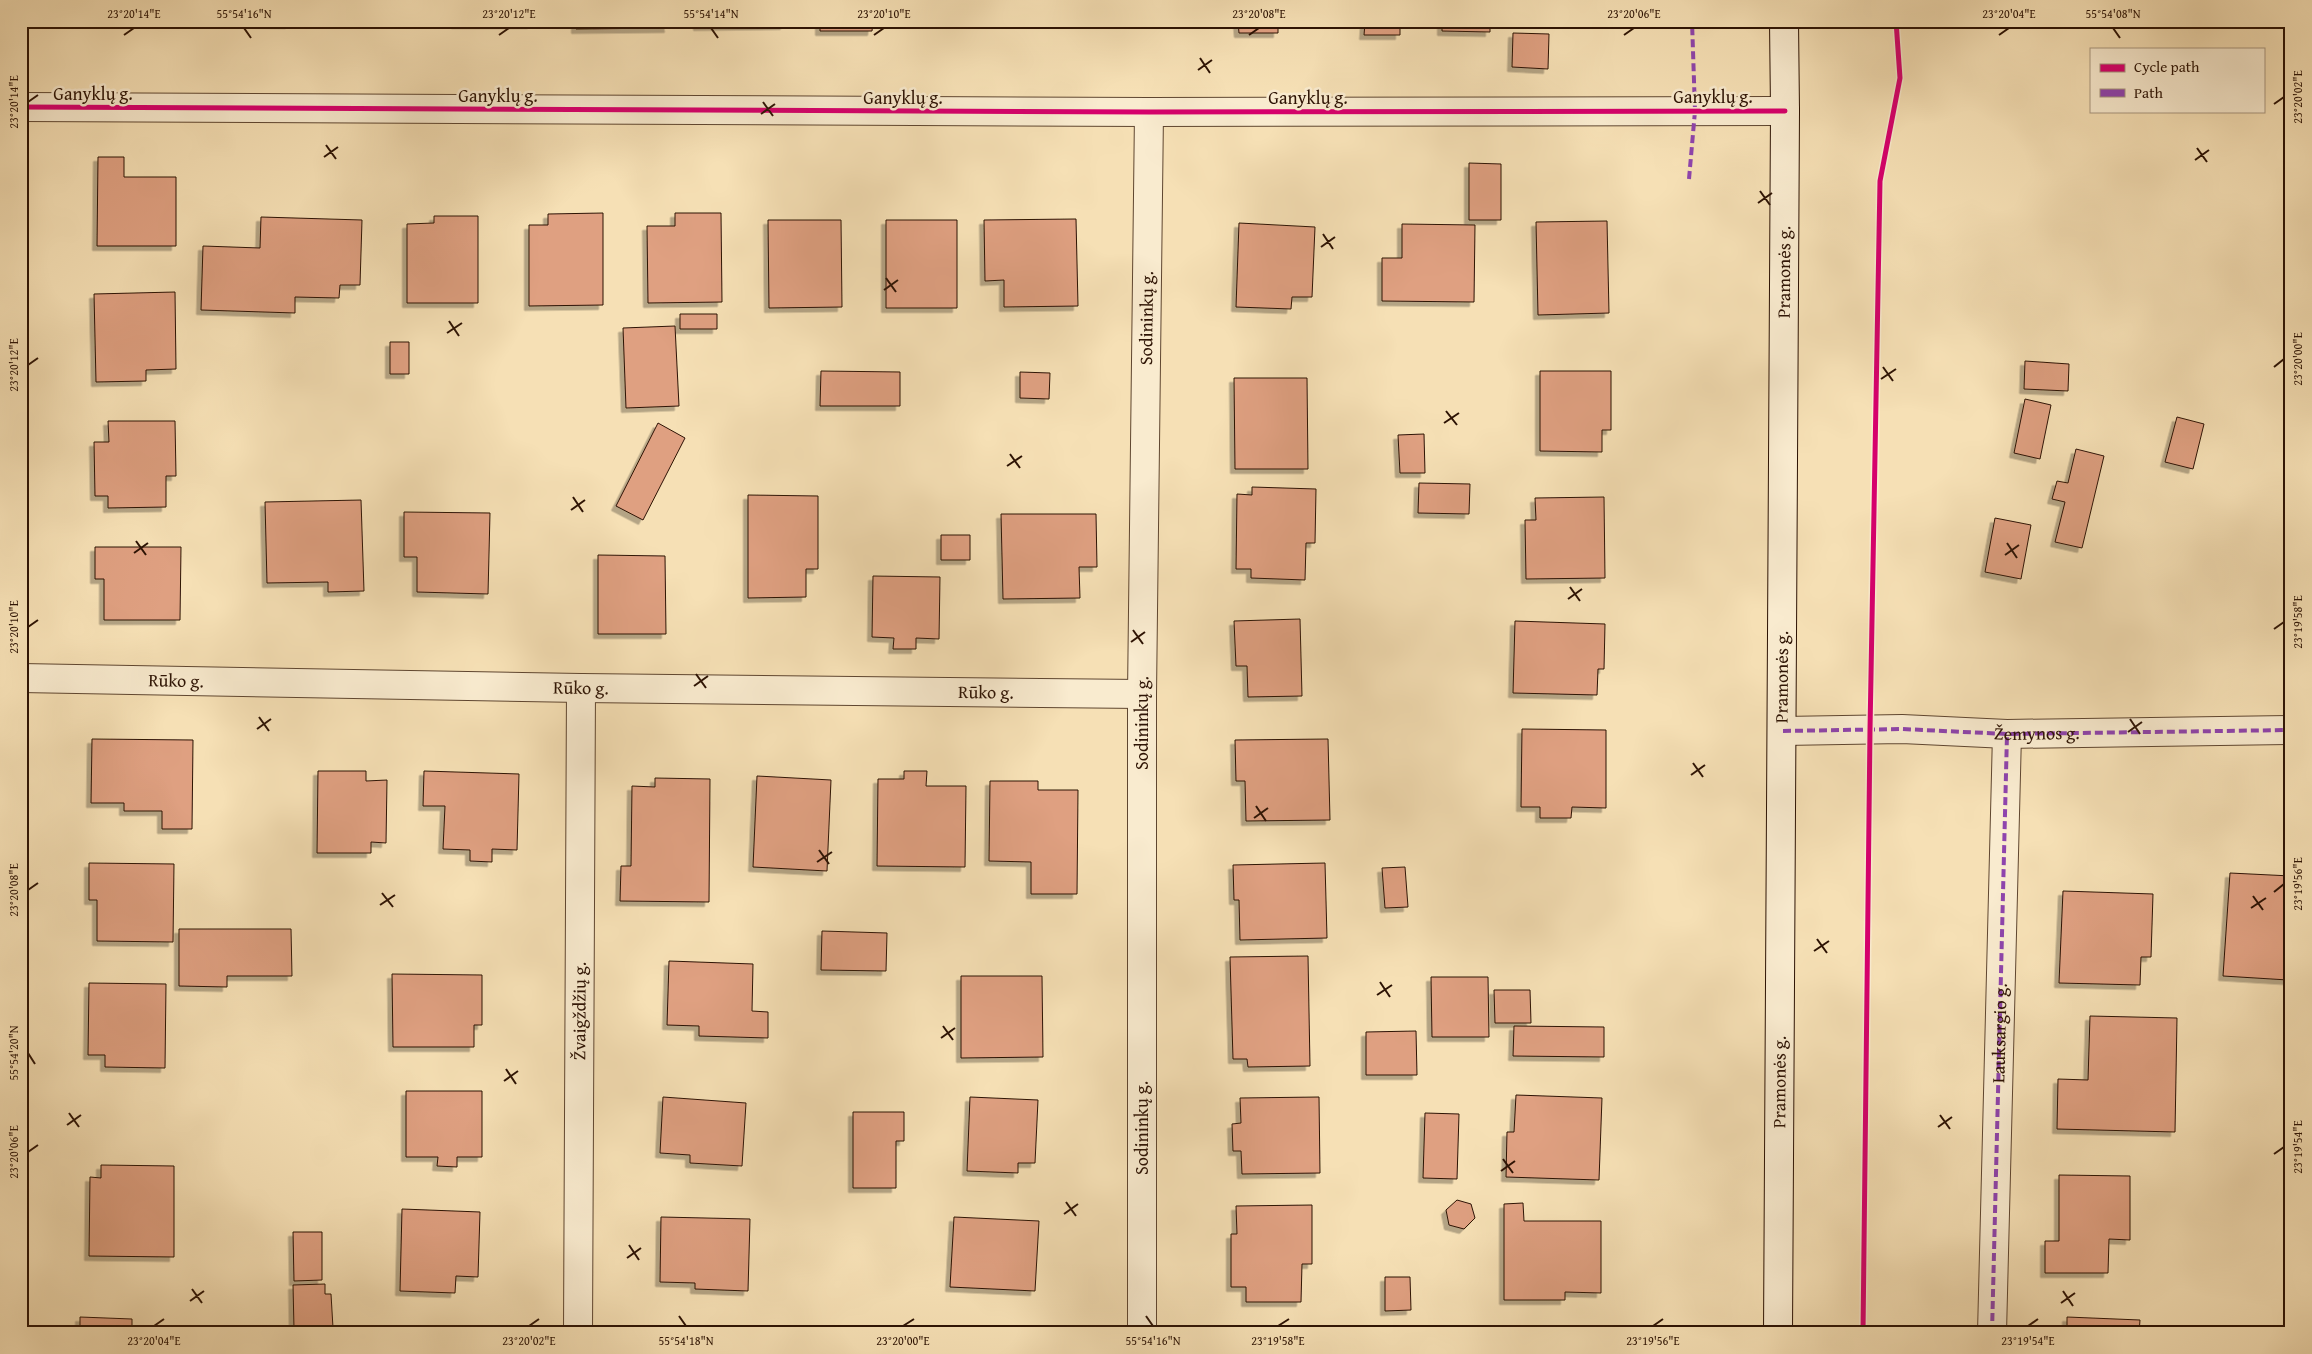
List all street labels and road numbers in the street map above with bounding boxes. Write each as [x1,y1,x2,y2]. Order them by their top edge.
street label: Ganyklų g. [53,80,133,107]
street label: Ganyklų g. [458,82,538,109]
street label: Ganyklų g. [1673,83,1753,110]
street label: Ganyklų g. [863,84,943,111]
street label: Ganyklų g. [1268,84,1348,111]
street label: Pramonės g. [1770,226,1797,318]
street label: Sodininkų g. [1132,271,1160,365]
street label: Pramonės g. [1767,631,1795,723]
street label: Rūko g. [148,666,204,694]
street label: Rūko g. [553,674,609,701]
street label: Sodininkų g. [1128,676,1155,770]
street label: Rūko g. [958,678,1014,706]
street label: Žemynos g. [1994,719,2080,747]
street label: Žvaigždžių g. [565,962,593,1060]
street label: Lauksargio g. [1984,983,2014,1083]
street label: Pramonės g. [1765,1036,1793,1128]
street label: Sodininkų g. [1128,1081,1155,1175]

